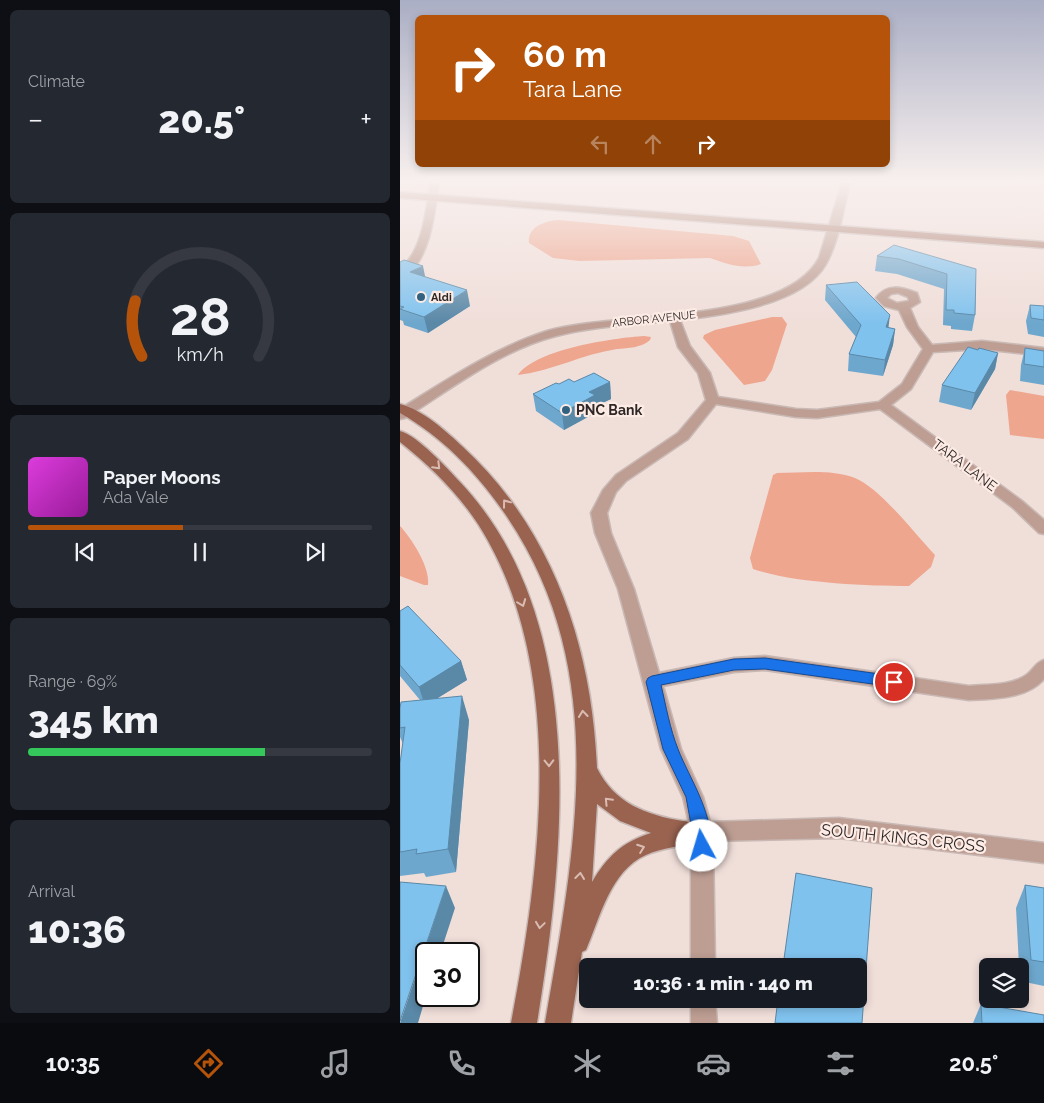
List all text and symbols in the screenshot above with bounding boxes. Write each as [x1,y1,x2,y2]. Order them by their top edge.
text: 60 m [523,34,607,75]
icon: right [440,35,505,100]
text: Climate [28,72,85,91]
text: Tara Lane [523,76,622,102]
text: 20.5° [158,97,245,142]
text: − [28,103,43,136]
text: + [360,103,372,136]
icon: left [586,130,614,158]
icon: ahead [639,130,667,158]
icon: right [692,130,720,158]
text: 28 [170,286,230,347]
marker: Aldi [415,291,427,303]
place label: Aldi [431,291,452,304]
street label: ARBOR AVENUE [611,308,697,330]
text: km/h [176,344,224,365]
place label: PNC Bank [576,402,642,418]
marker: PNC Bank [560,404,572,416]
street label: TARA LANE [930,436,1000,494]
one-way arrow [431,461,440,470]
text: Paper Moons [103,466,221,488]
text: Ada Vale [103,488,168,507]
one-way arrow [503,499,512,509]
icon: previous [71,538,99,566]
icon: pause [186,538,214,566]
icon: next [301,538,329,566]
one-way arrow [516,598,526,607]
pin [873,661,915,703]
icon: arrive [880,668,908,696]
text: Range · 69% [28,672,117,691]
text: 345 km [28,697,159,742]
one-way arrow [578,710,589,718]
one-way arrow [544,760,554,767]
one-way arrow [605,797,614,806]
position arrow [675,819,727,871]
street label: SOUTH KINGS CROSS [820,820,986,856]
one-way arrow [636,844,645,854]
one-way arrow [574,872,585,880]
text: Arrival [28,882,75,901]
text: 10:36 [28,907,126,952]
one-way arrow [535,921,546,929]
speed limit sign: 30 [415,942,480,1007]
map controls [979,958,1029,1008]
button: layers [979,958,1029,1008]
text: 10:36 · 1 min · 140 m [633,972,813,994]
icon: directions [191,1046,226,1081]
icon: music [318,1046,353,1081]
icon: phone [444,1046,479,1081]
icon: climate [570,1046,605,1081]
icon: car [696,1046,731,1081]
icon: filters [823,1046,858,1081]
text: 10:35 [46,1050,100,1076]
text: 20.5° [949,1050,998,1076]

